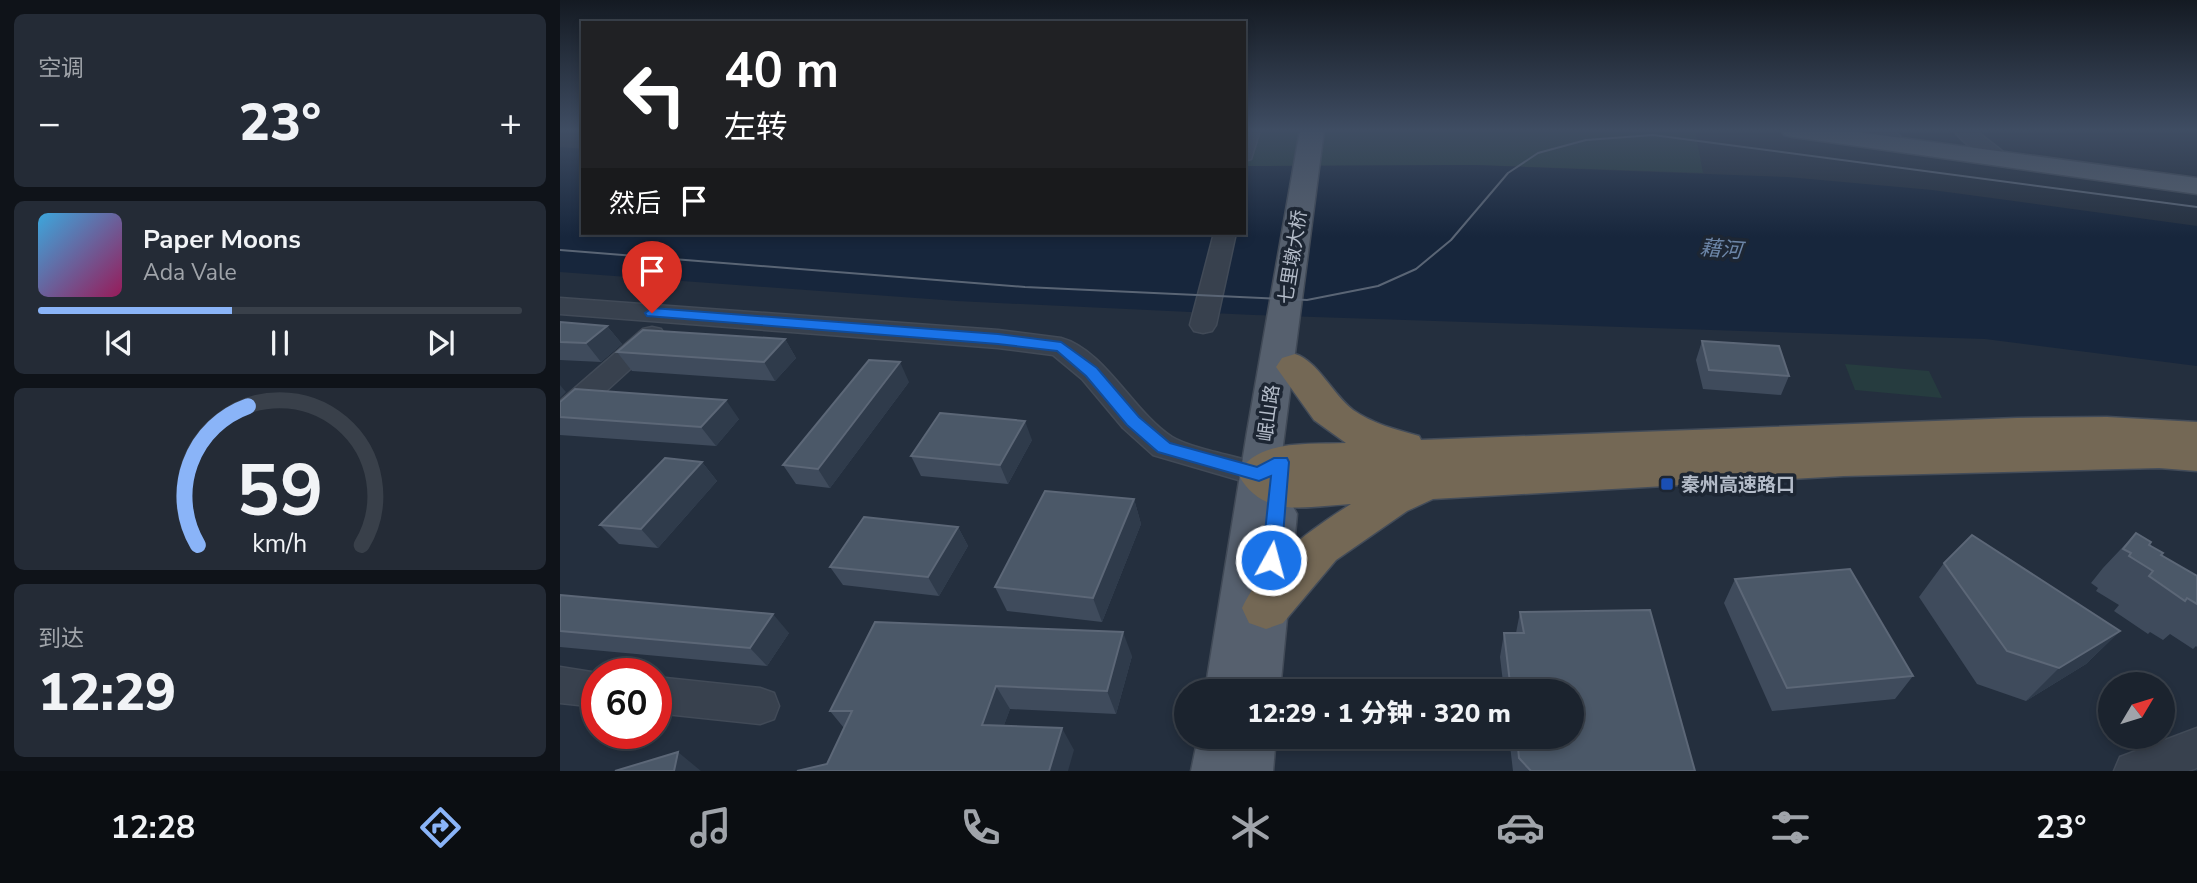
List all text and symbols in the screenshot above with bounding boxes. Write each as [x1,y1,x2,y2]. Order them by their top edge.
text: 40 m [724,37,839,104]
icon: left [609,49,700,140]
text: 空调 [38,53,84,84]
text: 23° [239,87,321,158]
text: − [38,98,61,149]
text: + [499,98,522,149]
text: 左转 [724,106,788,149]
icon: arrive [675,182,713,220]
text: 然后 [609,186,661,221]
street label: 七里墩大桥 [1273,208,1313,306]
text: Paper Moons [143,222,301,257]
water label: 藉河 [1699,233,1747,265]
pin [622,241,682,313]
icon: arrive [633,252,671,290]
text: Ada Vale [143,257,237,288]
icon: previous [100,324,138,362]
icon: pause [261,324,299,362]
icon: next [422,324,460,362]
street label: 岷山路 [1252,383,1286,443]
text: 59 [236,441,324,541]
place label: 秦州高速路口 [1681,472,1795,498]
marker: 秦州高速路口 [1659,476,1675,492]
position arrow [1234,523,1308,597]
text: km/h [252,527,308,561]
text: 到达 [38,623,84,654]
text: 12:29 [38,657,176,728]
speed limit sign: 60 [581,658,672,749]
north arrow [2098,672,2175,749]
map controls [2098,672,2175,749]
text: 12:29 · 1 分钟 · 320 m [1247,696,1511,731]
icon: directions [416,803,465,852]
icon: music [686,803,735,852]
icon: phone [956,803,1005,852]
icon: climate [1226,803,1275,852]
icon: car [1496,803,1545,852]
icon: filters [1766,803,1815,852]
text: 12:28 [110,806,195,849]
text: 23° [2036,806,2086,849]

